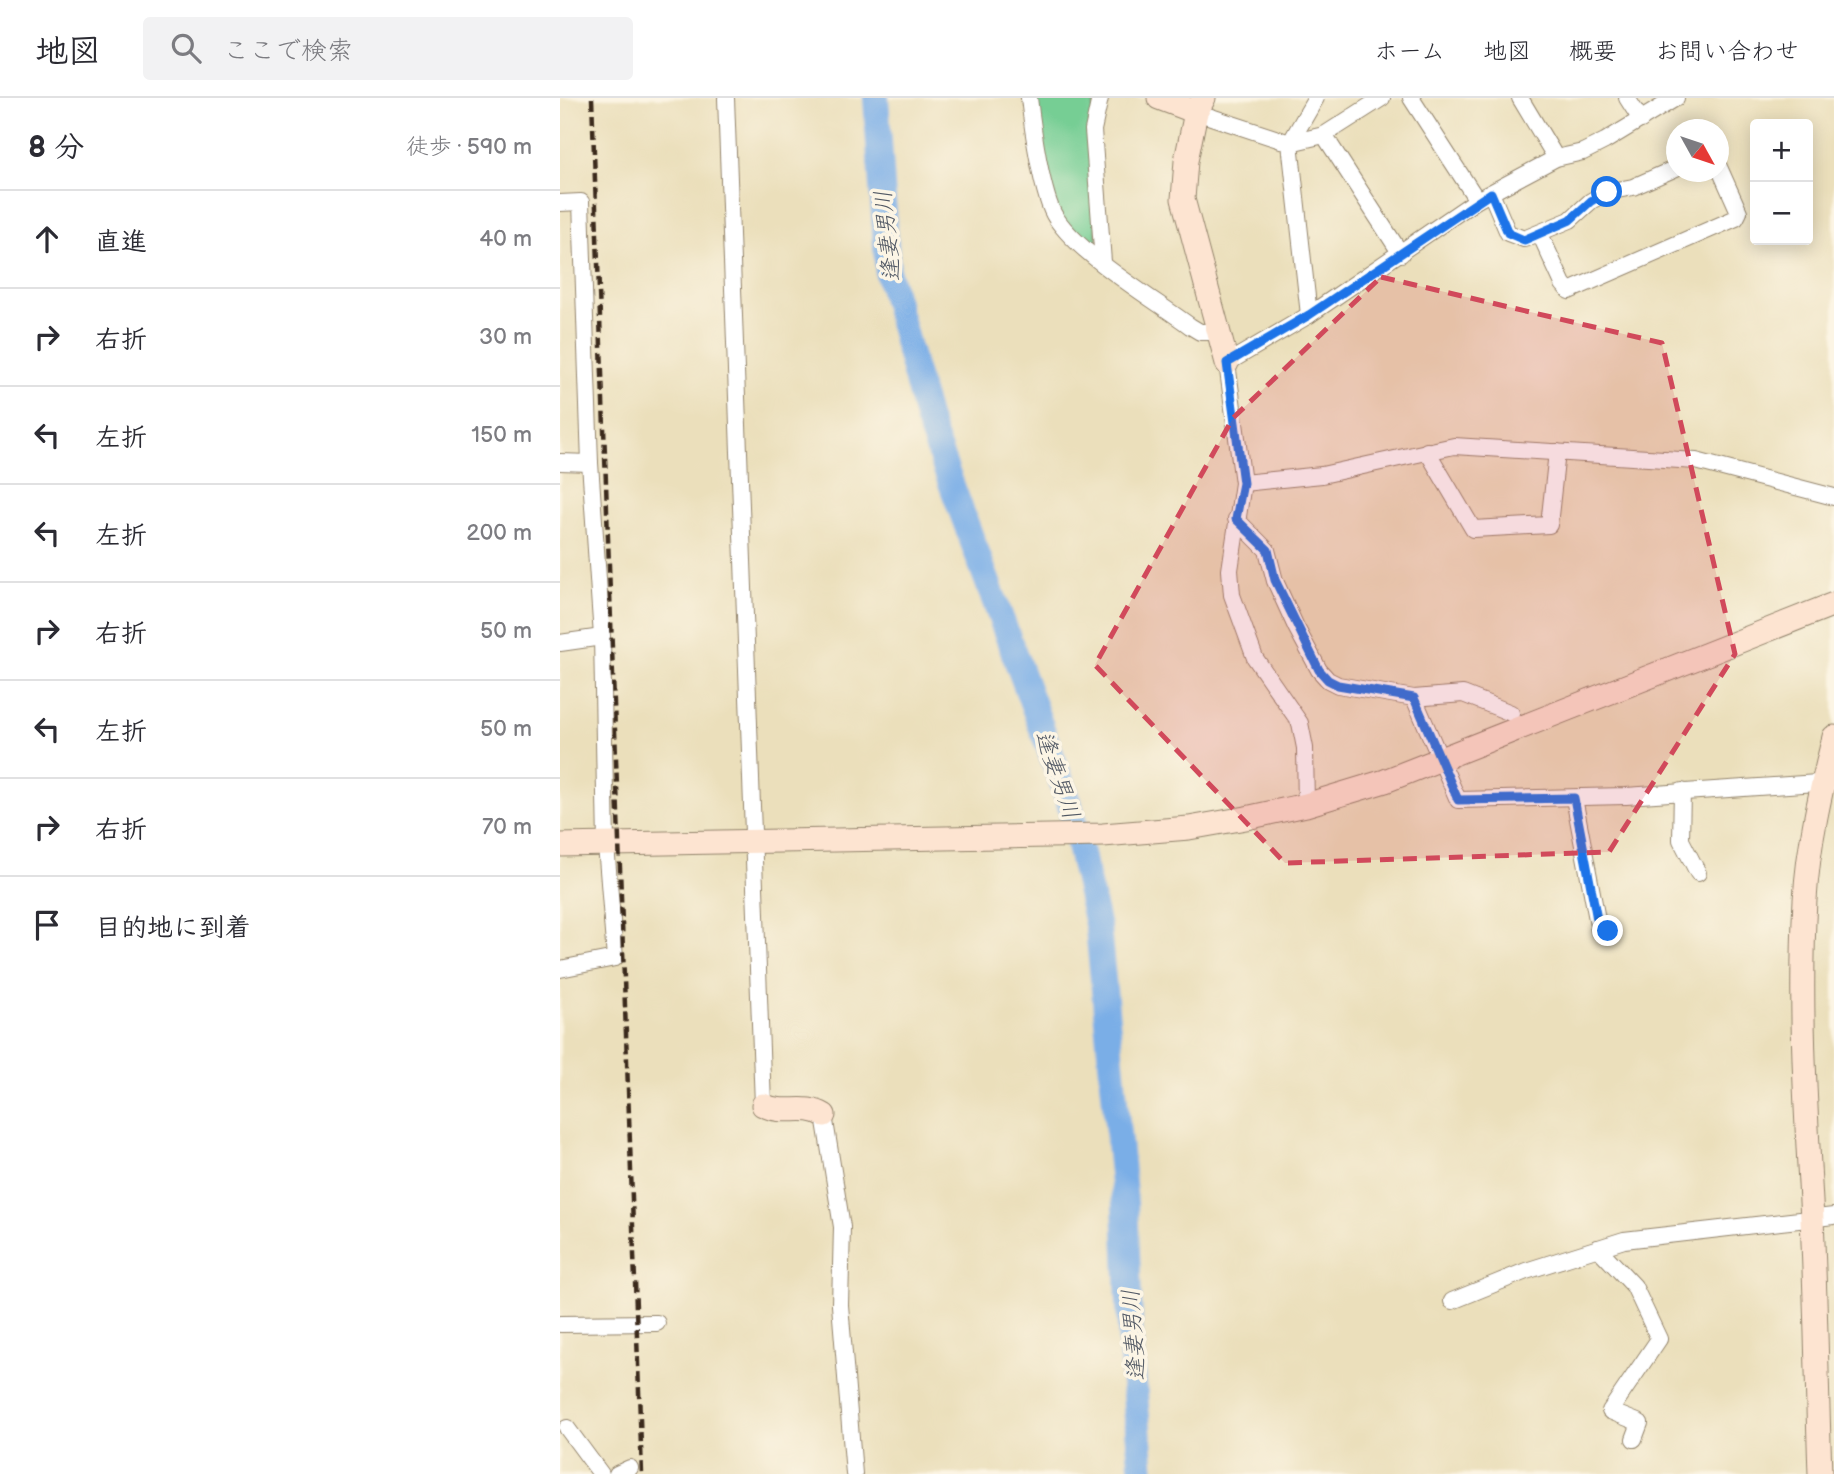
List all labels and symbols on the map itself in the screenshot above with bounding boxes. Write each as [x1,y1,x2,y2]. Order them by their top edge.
north arrow [1666,119,1729,182]
route start [1591,176,1622,207]
water label: 逢妻男川 [869,189,907,283]
water label: 逢妻男川 [1029,727,1085,823]
route end [1592,915,1623,946]
water label: 逢妻男川 [1117,1288,1151,1382]

